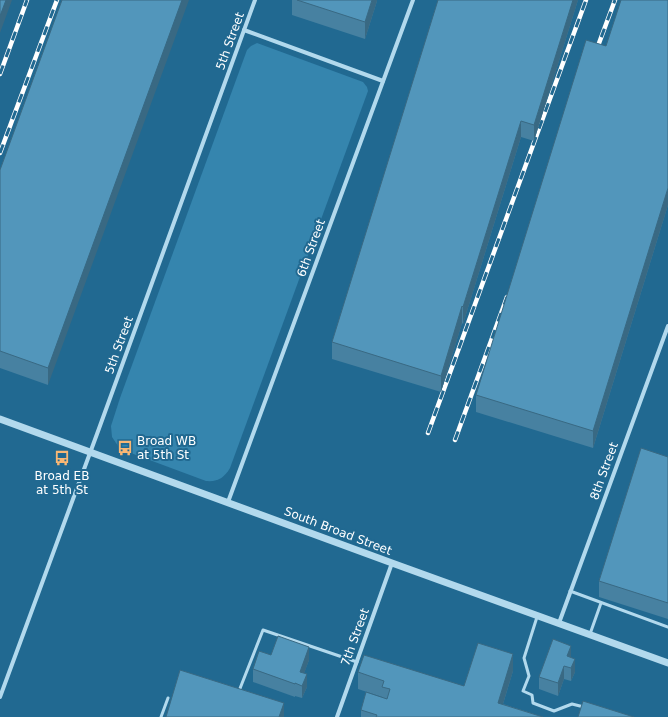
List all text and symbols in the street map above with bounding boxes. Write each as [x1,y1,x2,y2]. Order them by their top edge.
street label: 5th Street [213,10,247,72]
street label: 6th Street [294,217,328,279]
street label: 5th Street [102,314,136,376]
place label: Broad WB at 5th St [137,434,196,462]
bus stop icon: Broad WB at 5th St [116,439,134,457]
street label: 8th Street [587,440,621,502]
bus stop icon: Broad EB at 5th St [53,449,71,467]
place label: Broad EB at 5th St [35,469,89,497]
street label: South Broad Street [282,504,394,558]
street label: 7th Street [338,606,372,668]

